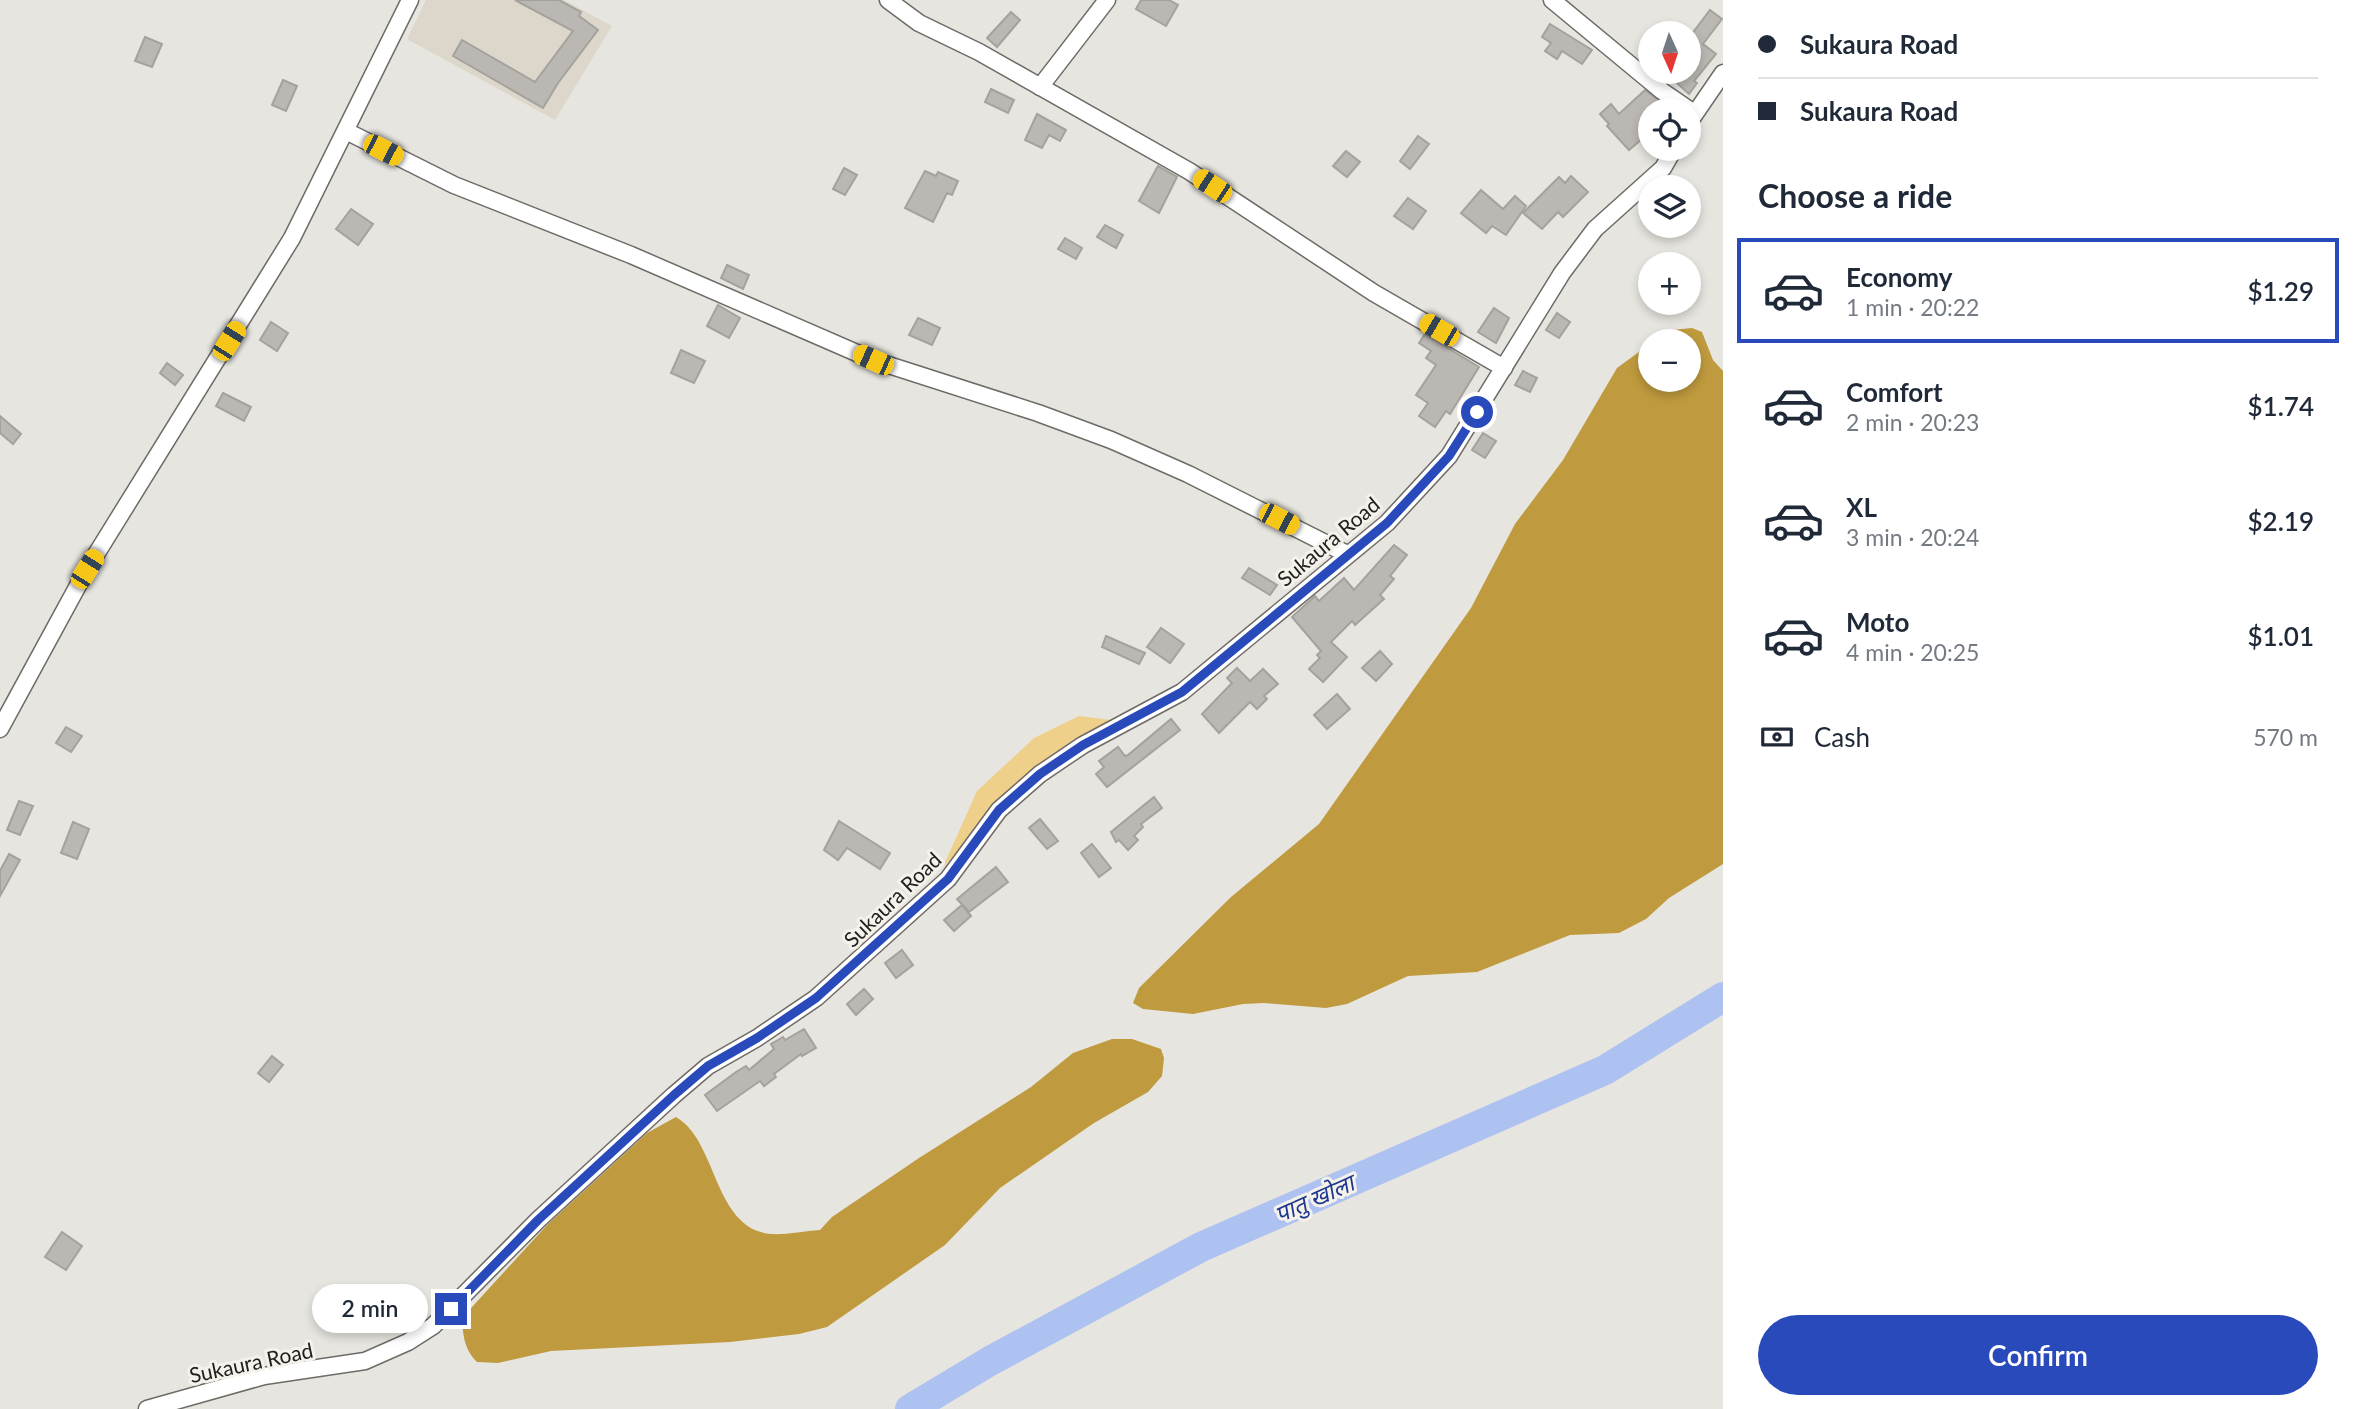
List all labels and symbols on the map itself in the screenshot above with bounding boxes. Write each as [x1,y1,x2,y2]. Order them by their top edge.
north arrow [1638,21,1701,84]
car [360,131,407,169]
car [1189,166,1236,206]
car [1416,310,1463,350]
car [209,318,250,364]
car [850,342,897,378]
route start [1461,396,1493,428]
street label: Sukaura Road [1272,491,1384,591]
car [1256,500,1303,538]
car [67,546,108,592]
street label: Sukaura Road [838,846,946,952]
water label: पातु खोला [1270,1167,1362,1230]
callout: 2 min [311,1284,426,1334]
route end [435,1293,467,1325]
street label: Sukaura Road [187,1337,315,1387]

